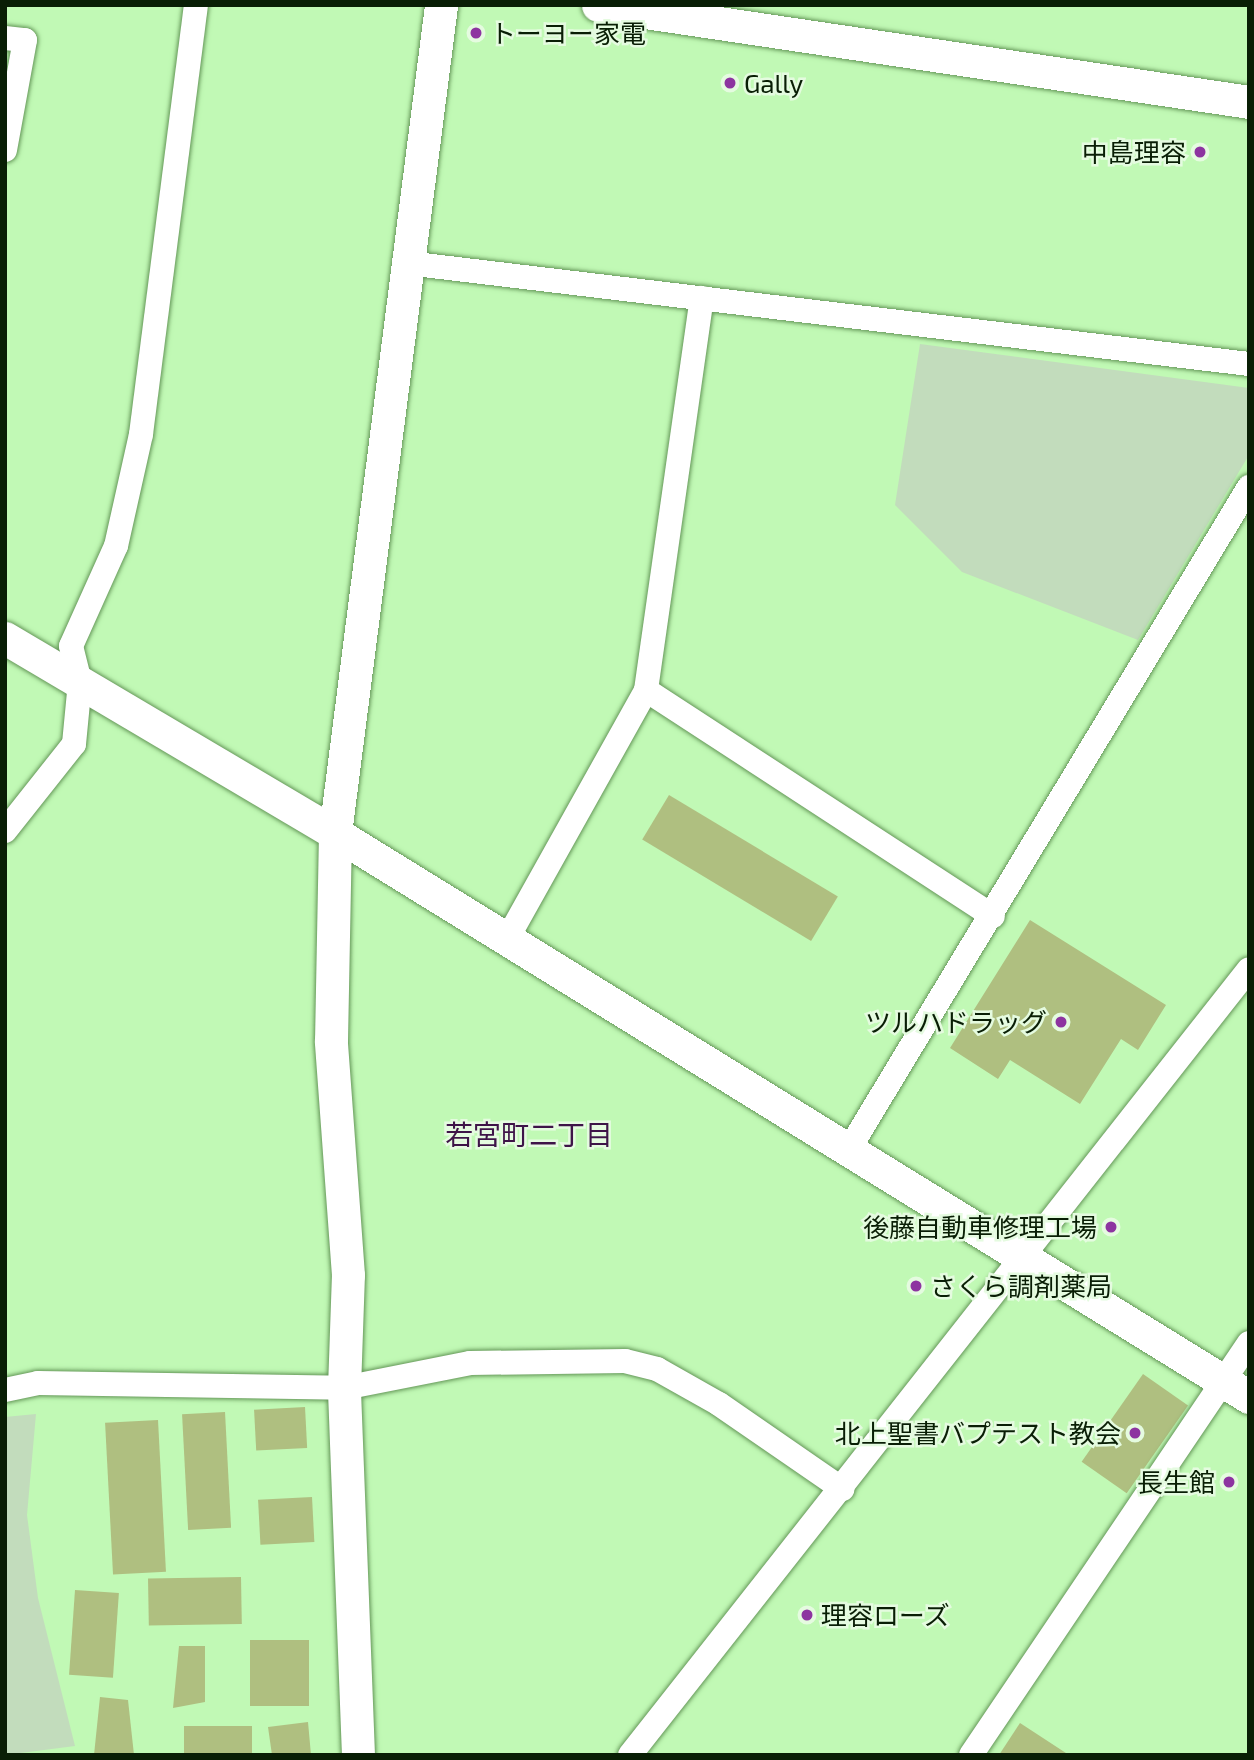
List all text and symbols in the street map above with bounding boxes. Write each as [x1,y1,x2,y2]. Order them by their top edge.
place label: トーヨー家電 [490,17,646,49]
marker: トーヨー家電 [468,25,484,41]
place label: Gally [744,67,803,99]
marker: Gally [722,75,738,91]
place label: 中島理容 [1082,136,1186,168]
marker: 中島理容 [1192,144,1208,160]
place label: ツルハドラッグ [865,1006,1047,1038]
marker: ツルハドラッグ [1053,1014,1069,1030]
district label: 若宮町二丁目 [445,1117,613,1151]
place label: 後藤自動車修理工場 [863,1211,1097,1243]
marker: 後藤自動車修理工場 [1103,1219,1119,1235]
place label: さくら調剤薬局 [930,1270,1112,1302]
marker: さくら調剤薬局 [908,1278,924,1294]
place label: 北上聖書バプテスト教会 [835,1417,1121,1449]
marker: 北上聖書バプテスト教会 [1127,1425,1143,1441]
place label: 長生館 [1137,1466,1215,1498]
marker: 長生館 [1221,1474,1237,1490]
place label: 理容ローズ [821,1599,951,1631]
marker: 理容ローズ [799,1607,815,1623]

